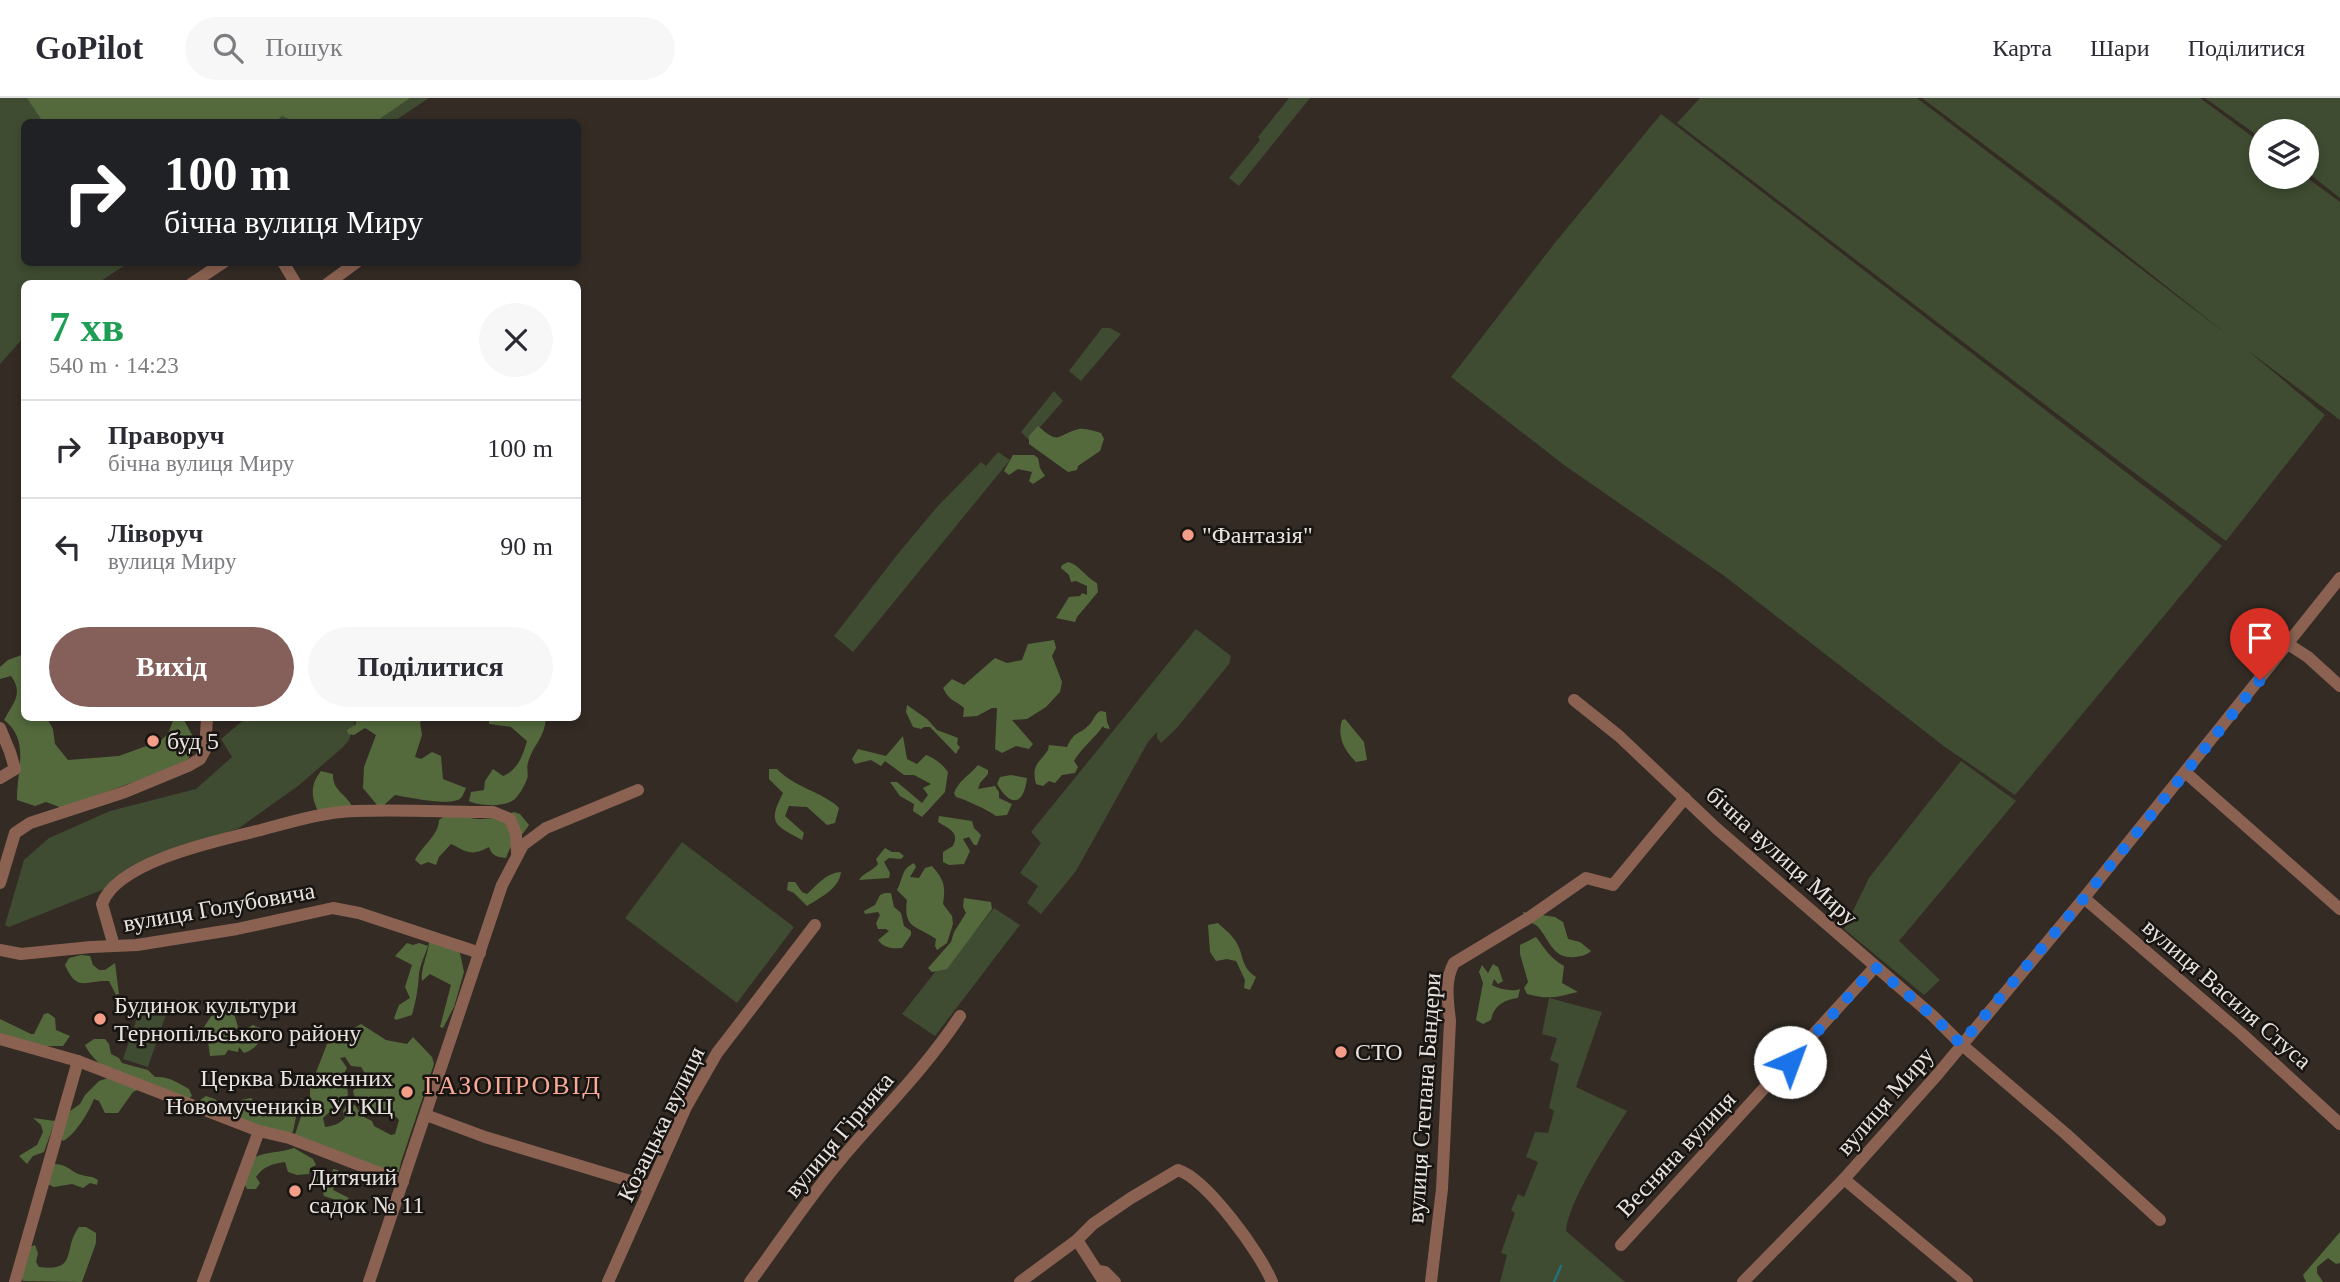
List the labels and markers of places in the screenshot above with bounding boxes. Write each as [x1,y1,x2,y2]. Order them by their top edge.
place label: "Фантазія" [1202,522,1313,548]
marker: "Фантазія" [1180,527,1196,543]
pin [2230,608,2290,680]
place label: буд 5 [167,728,219,754]
marker: буд 5 [145,733,161,749]
place label: Будинок культури Тернопільського району [114,992,361,1046]
marker: Будинок культури Тернопільського району [92,1011,108,1027]
place label: СТО [1355,1039,1403,1065]
marker: СТО [1333,1044,1349,1060]
place label: Церква Блаженних Новомучеників УГКЦ [165,1065,393,1119]
marker: Церква Блаженних Новомучеників УГКЦ [399,1084,415,1100]
place label: Дитячий садок № 11 [309,1164,424,1218]
marker: Дитячий садок № 11 [287,1183,303,1199]

